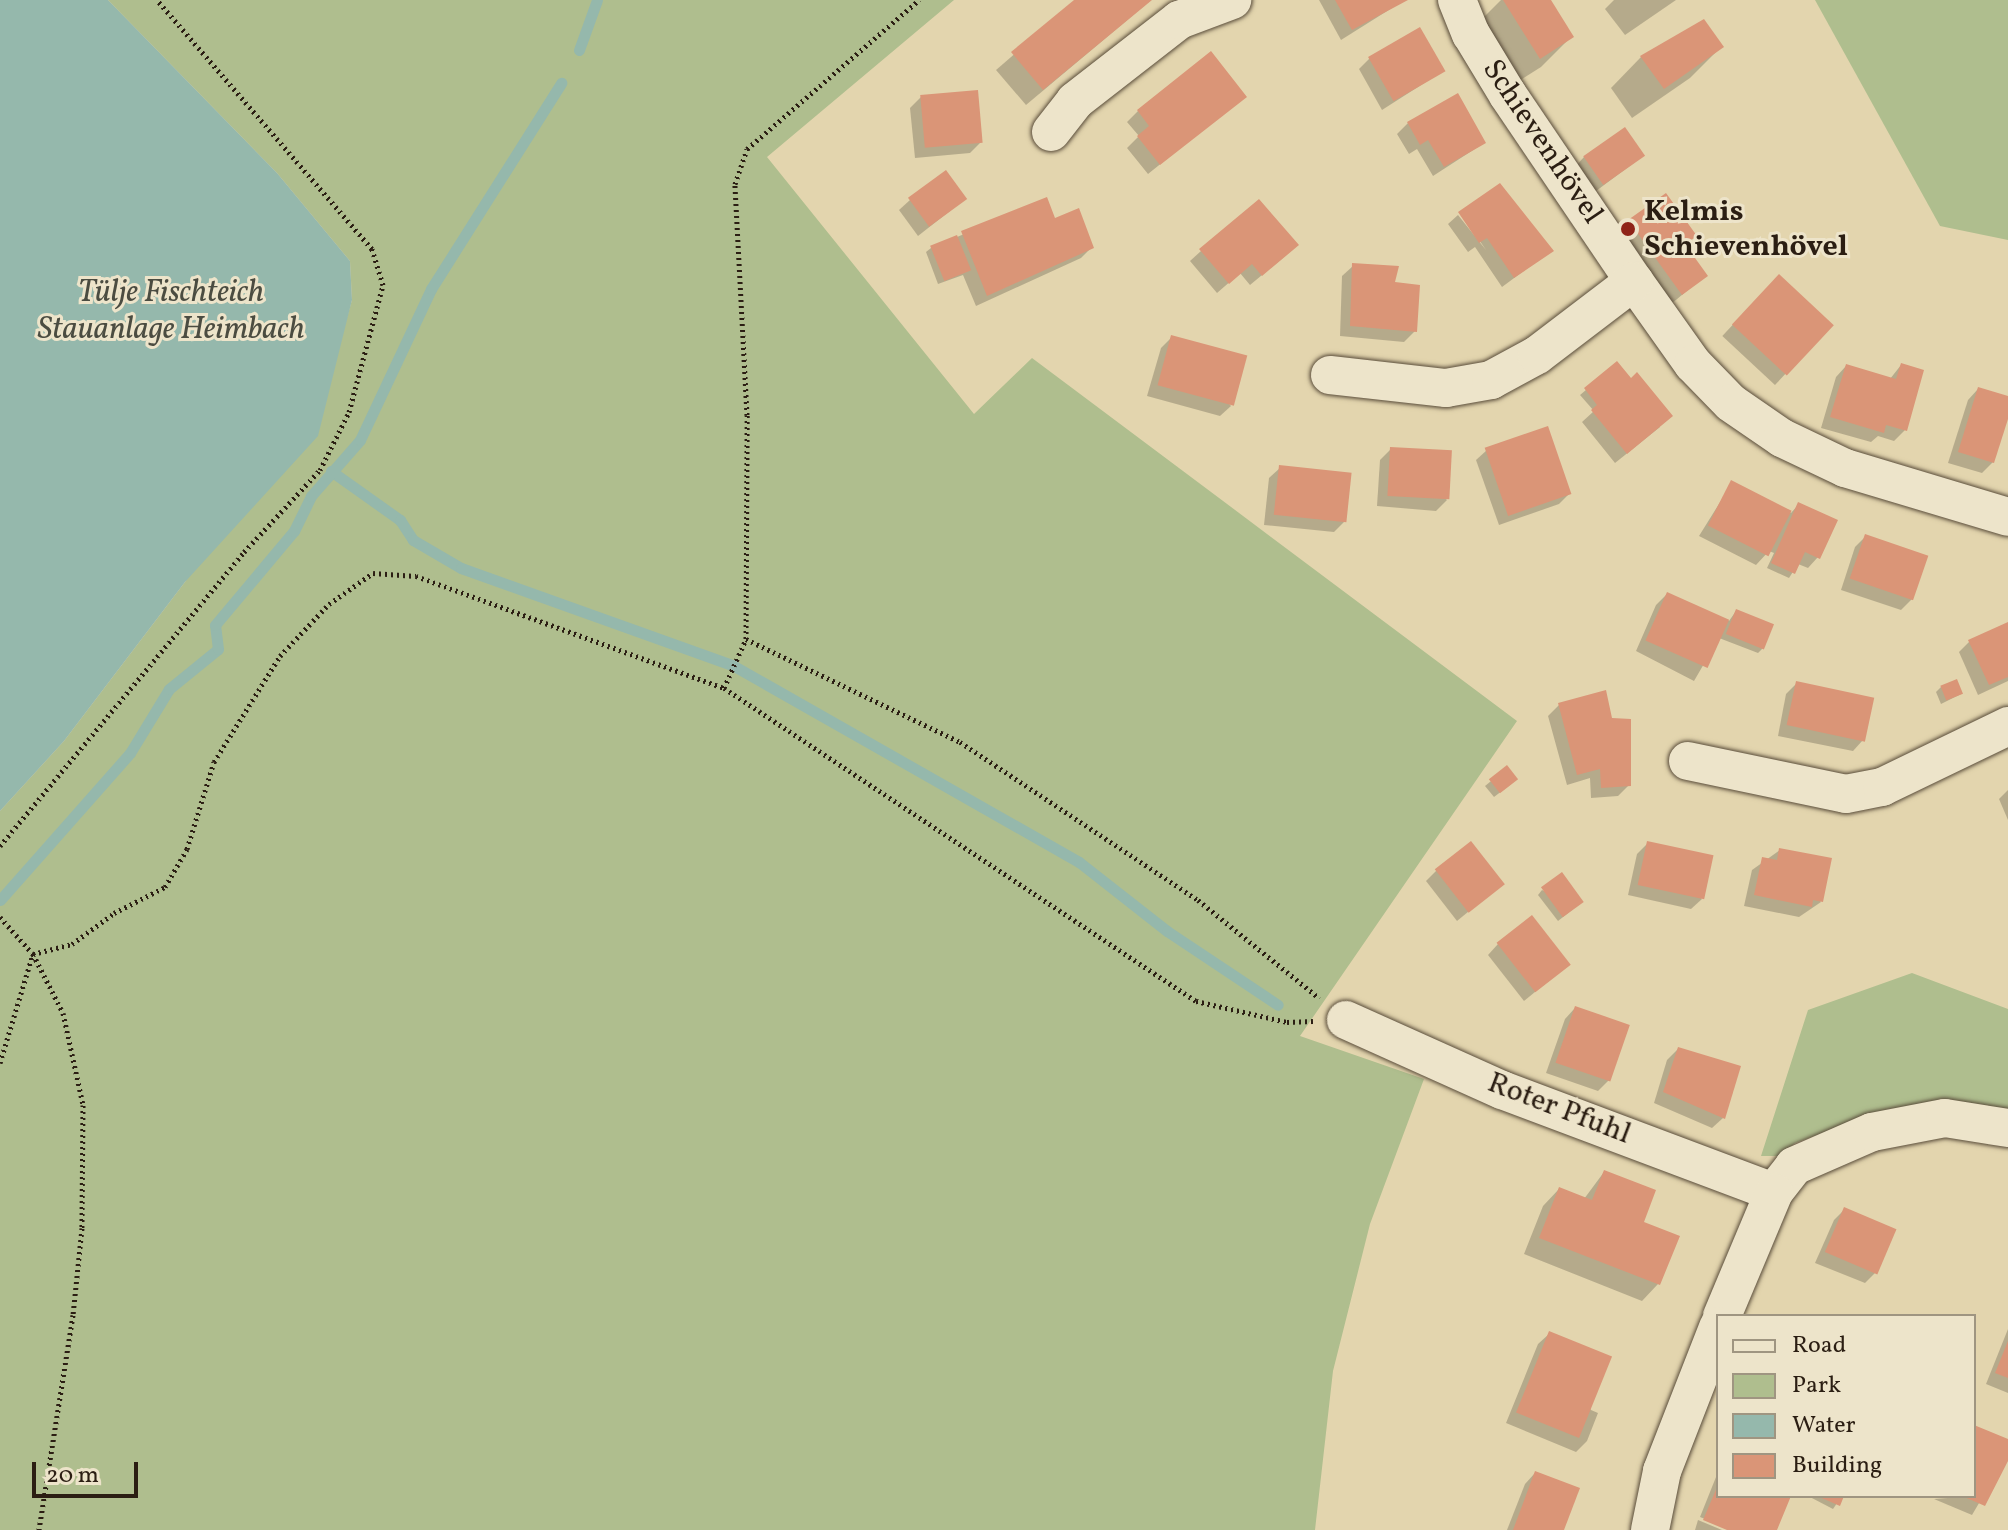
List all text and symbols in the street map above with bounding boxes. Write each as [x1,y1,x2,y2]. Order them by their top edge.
street label: Schievenhövel [1474,53,1610,231]
place label: Kelmis Schievenhövel [1644,194,1848,264]
marker: Kelmis Schievenhövel [1619,220,1637,238]
water label: Tülje Fischteich Stauanlage Heimbach [37,275,305,350]
street label: Roter Pfuhl [1482,1065,1636,1153]
legend [1716,1314,1976,1498]
text: Road [1792,1329,1846,1363]
text: Park [1792,1369,1841,1403]
text: Water [1792,1409,1856,1443]
scale bar [36,1446,142,1496]
text: Building [1792,1449,1882,1483]
text: 20 m [46,1459,99,1493]

